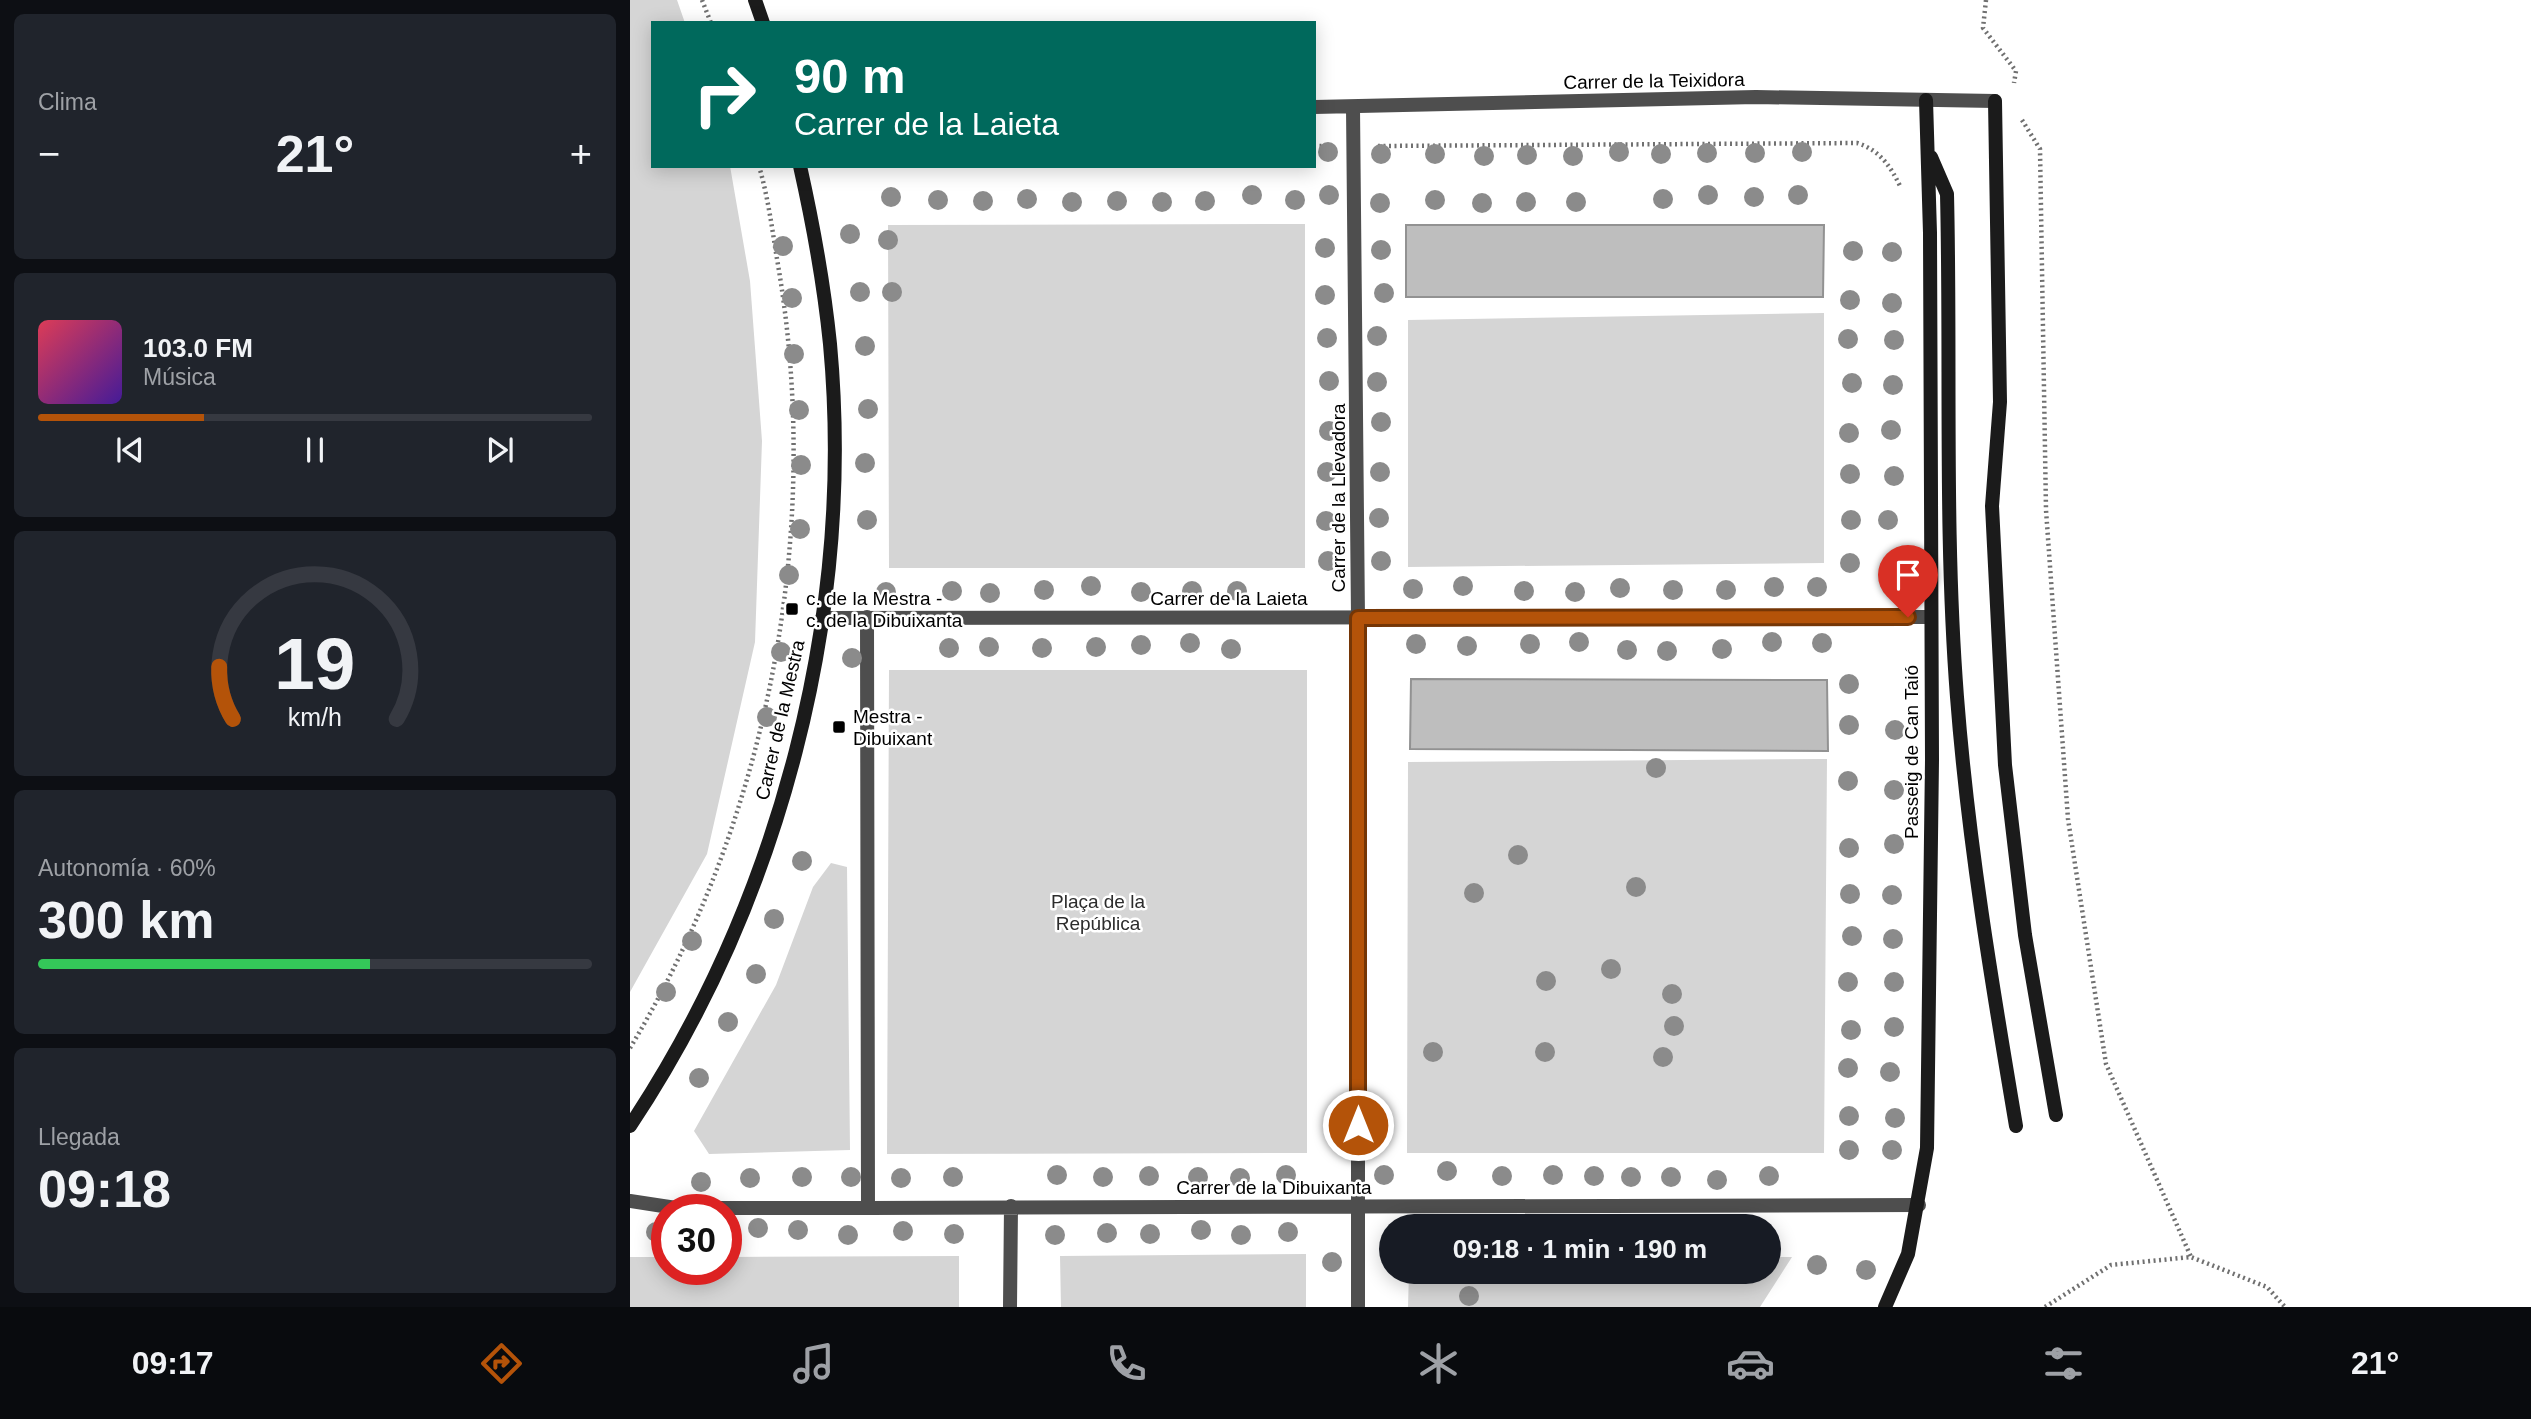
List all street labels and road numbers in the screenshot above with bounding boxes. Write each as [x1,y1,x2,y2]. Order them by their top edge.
street label: Carrer de la Teixidora [1563,69,1745,93]
street label: Carrer de la Llevadora [1328,403,1349,593]
street label: Carrer de la Laieta [1150,588,1308,609]
street label: Carrer de la Mestra [751,637,809,802]
street label: Passeig de Can Taió [1901,665,1922,839]
street label: Carrer de la Dibuixanta [1176,1177,1372,1198]

